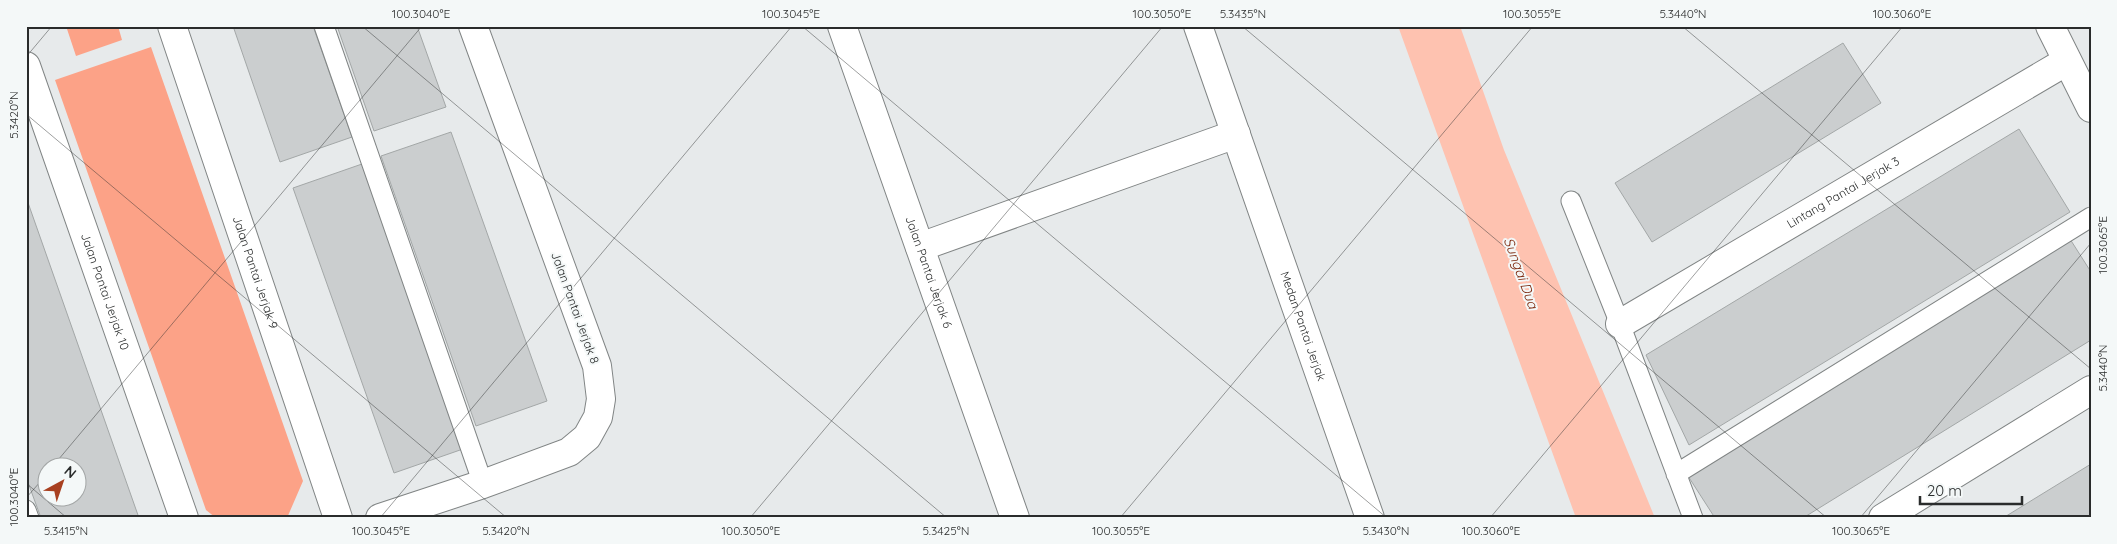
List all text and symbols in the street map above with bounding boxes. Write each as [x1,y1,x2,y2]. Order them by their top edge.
text: 100.3040°E [392,6,450,21]
text: 100.3045°E [762,6,820,21]
text: 100.3050°E [1133,6,1192,21]
text: 5.3435°N [1220,6,1266,21]
text: 100.3055°E [1503,6,1561,21]
text: 5.3440°N [1659,6,1707,21]
text: 100.3060°E [1873,6,1932,21]
text: 5.3420°N [6,91,21,139]
street label: Lintang Pantai Jerjak 3 [1784,153,1902,231]
street label: Jalan Pantai Jerjak 9 [230,214,282,331]
street label: Jalan Pantai Jerjak 6 [902,214,956,331]
text: 100.3065°E [2095,216,2110,274]
street label: Jalan Pantai Jerjak 10 [78,231,133,352]
water label: Sungai Dua [1500,235,1543,312]
street label: Jalan Pantai Jerjak 8 [548,250,603,366]
street label: Medan Pantai Jerjak [1277,269,1329,383]
text: 5.3440°N [2095,344,2110,392]
north arrow [38,456,88,506]
text: N [61,462,80,482]
text: 100.3040°E [6,468,21,526]
scale bar [1920,474,2022,506]
text: 20 m [1927,481,1962,500]
text: 5.3415°N [44,523,88,538]
text: 100.3045°E [352,523,410,538]
text: 5.3420°N [482,523,530,538]
text: 100.3050°E [722,523,781,538]
text: 5.3425°N [923,523,969,538]
text: 100.3055°E [1092,523,1150,538]
text: 5.3430°N [1362,523,1410,538]
text: 100.3060°E [1462,523,1521,538]
text: 100.3065°E [1832,523,1890,538]

